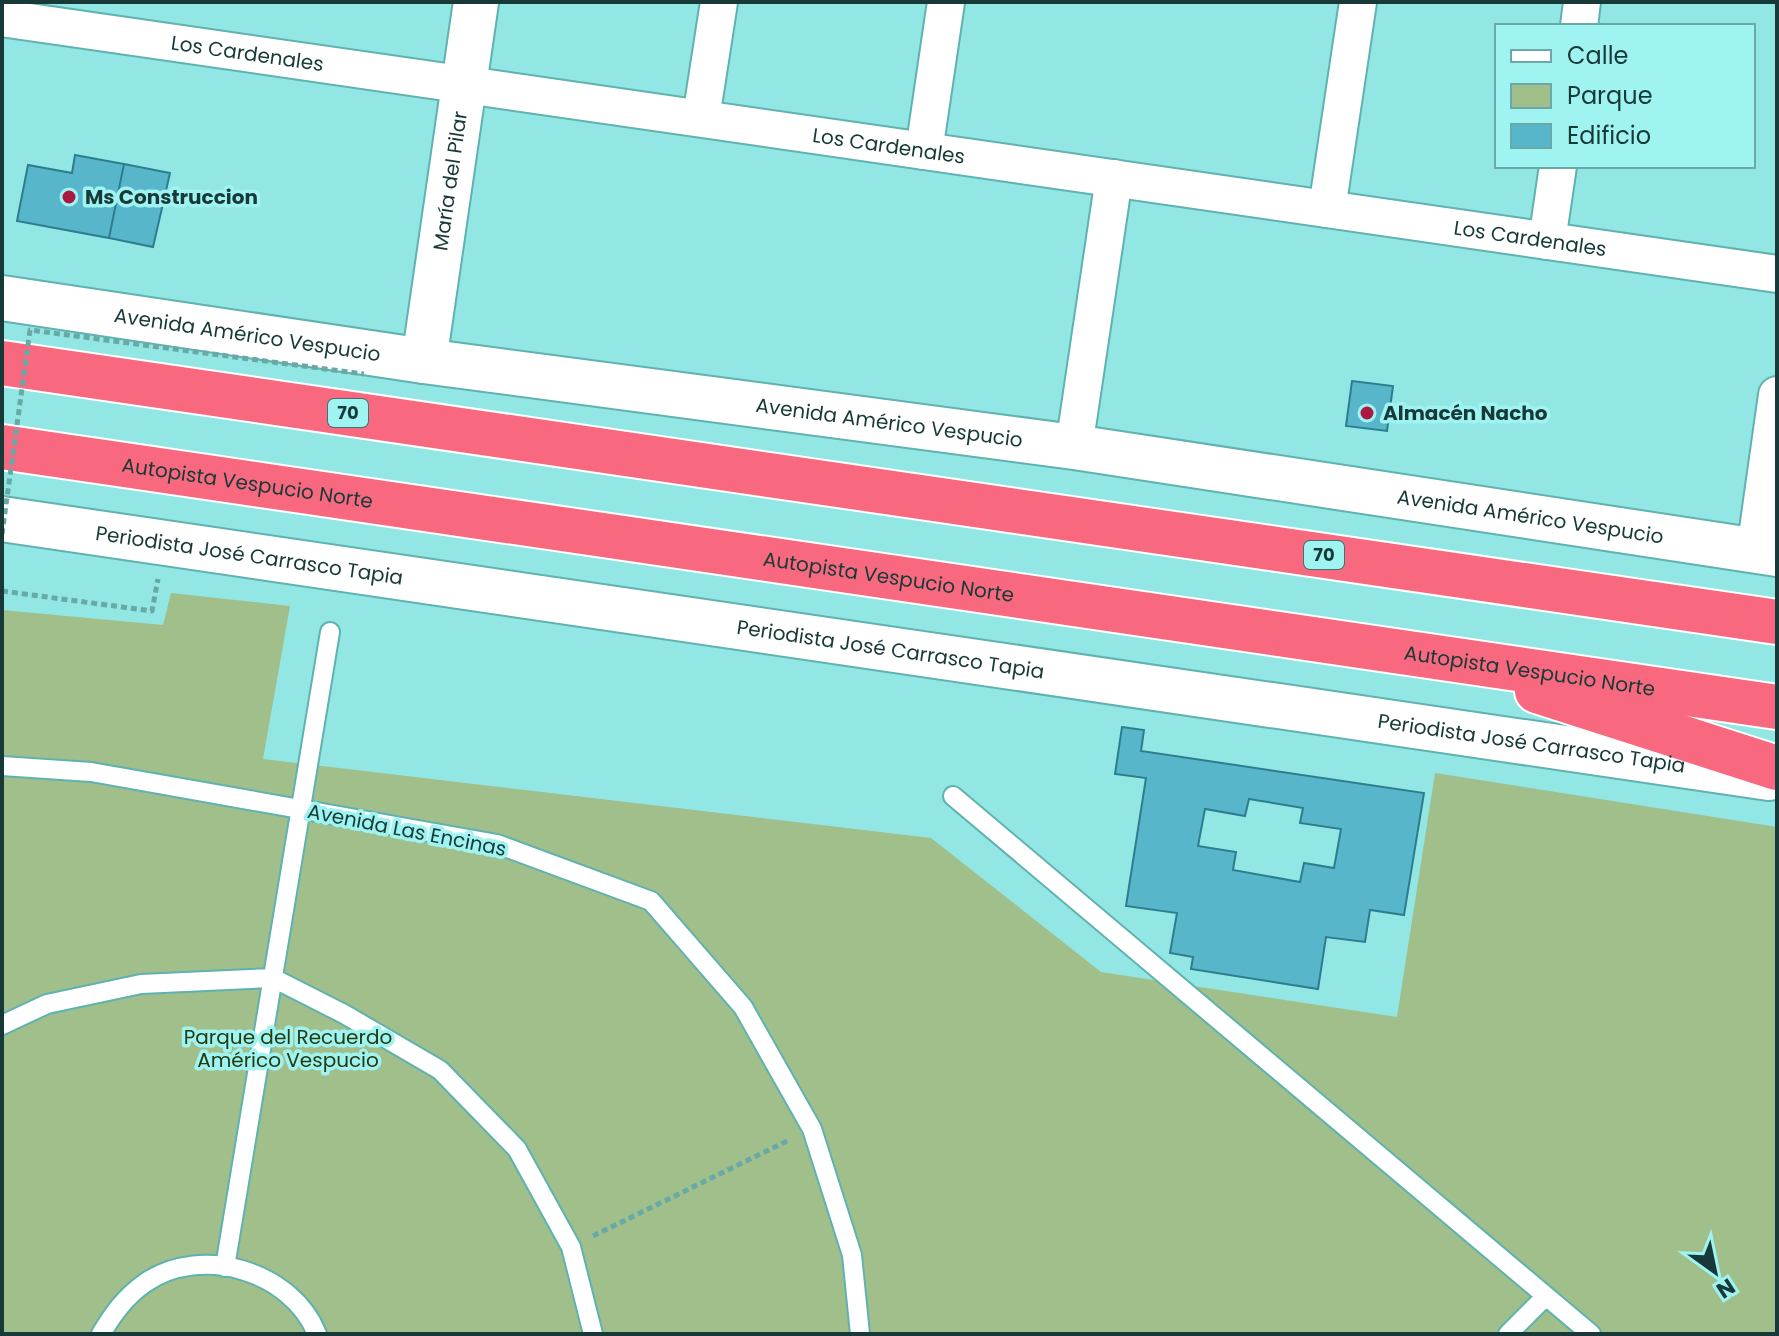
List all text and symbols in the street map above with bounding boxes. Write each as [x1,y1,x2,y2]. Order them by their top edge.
legend [1495,24,1755,168]
street label: Los Cardenales [169,29,326,78]
text: Calle [1567,39,1628,72]
text: Parque [1567,79,1653,112]
street label: María del Pilar [426,109,474,252]
text: Edificio [1567,119,1651,152]
street label: Los Cardenales [811,121,967,171]
place label: Ms Construccion [85,183,258,211]
marker: Ms Construccion [60,188,78,206]
street label: Los Cardenales [1452,214,1608,263]
street label: Avenida Américo Vespucio [112,301,382,368]
street label: Avenida Américo Vespucio [754,391,1024,454]
road number: 70 [328,399,368,427]
place label: Almacén Nacho [1383,399,1548,427]
marker: Almacén Nacho [1358,404,1376,422]
street label: Autopista Vespucio Norte [120,451,375,515]
street label: Avenida Américo Vespucio [1395,482,1666,551]
street label: Periodista José Carrasco Tapia [94,519,405,592]
road number: 70 [1304,541,1344,569]
street label: Autopista Vespucio Norte [761,545,1016,609]
street label: Periodista José Carrasco Tapia [735,613,1046,686]
street label: Autopista Vespucio Norte [1402,639,1657,703]
street label: Periodista José Carrasco Tapia [1376,707,1687,780]
street label: Avenida Las Encinas [305,797,509,863]
park label: Parque del Recuerdo Américo Vespucio [184,1023,392,1074]
north arrow [1675,1232,1755,1312]
text: N [1710,1271,1741,1306]

